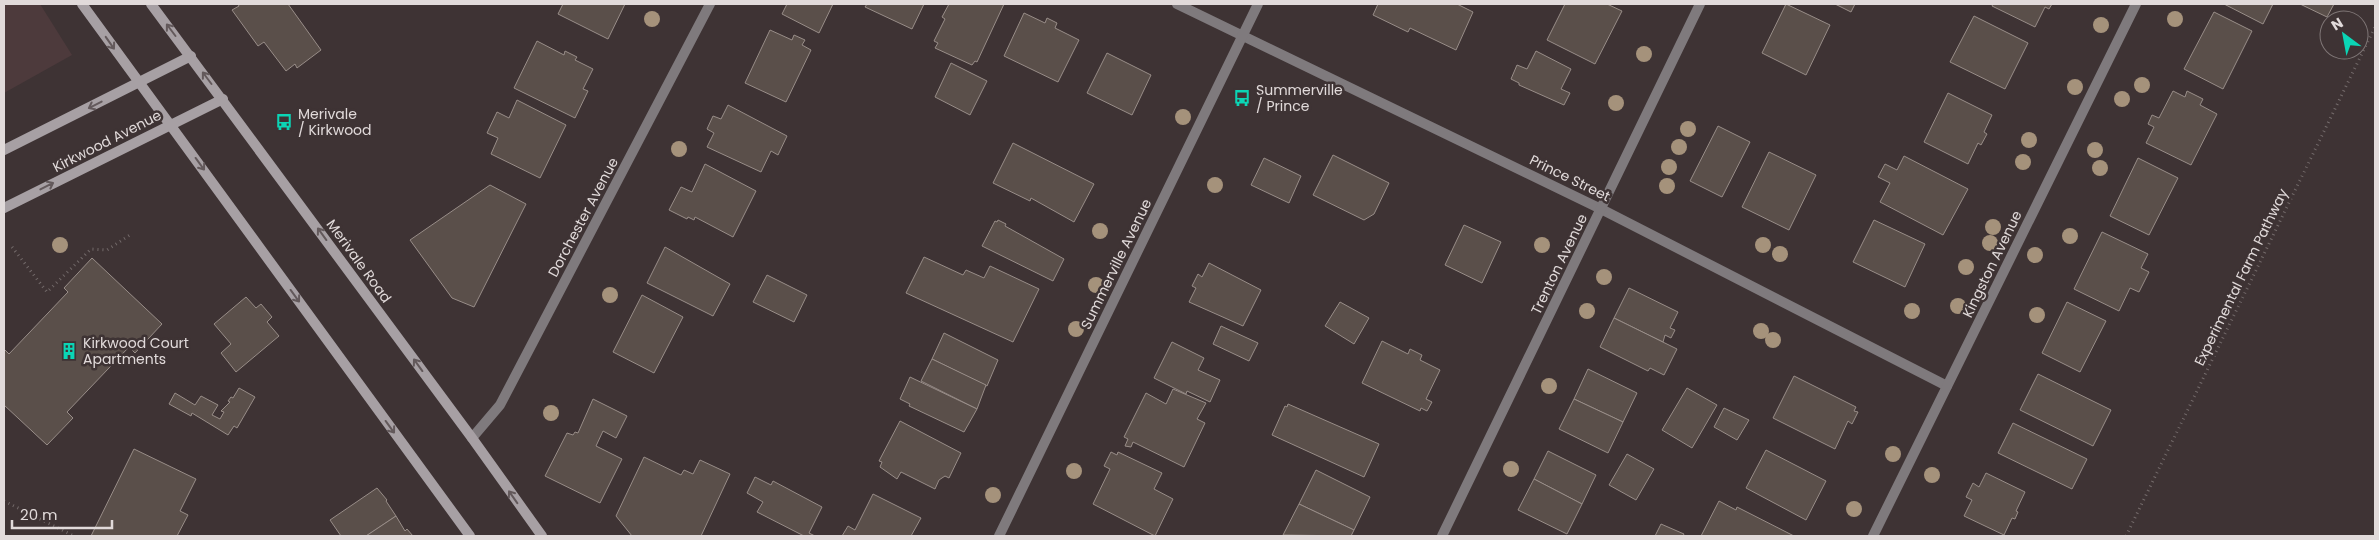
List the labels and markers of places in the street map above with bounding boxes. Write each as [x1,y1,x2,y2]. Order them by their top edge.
place label: Summerville / Prince [1256,80,1343,116]
bus stop icon: Summerville / Prince [1232,88,1252,108]
place label: Merivale / Kirkwood [298,104,372,140]
bus stop icon: Merivale / Kirkwood [274,112,294,132]
place label: Kirkwood Court Apartments [83,333,189,369]
building icon: Kirkwood Court Apartments [59,341,79,361]

